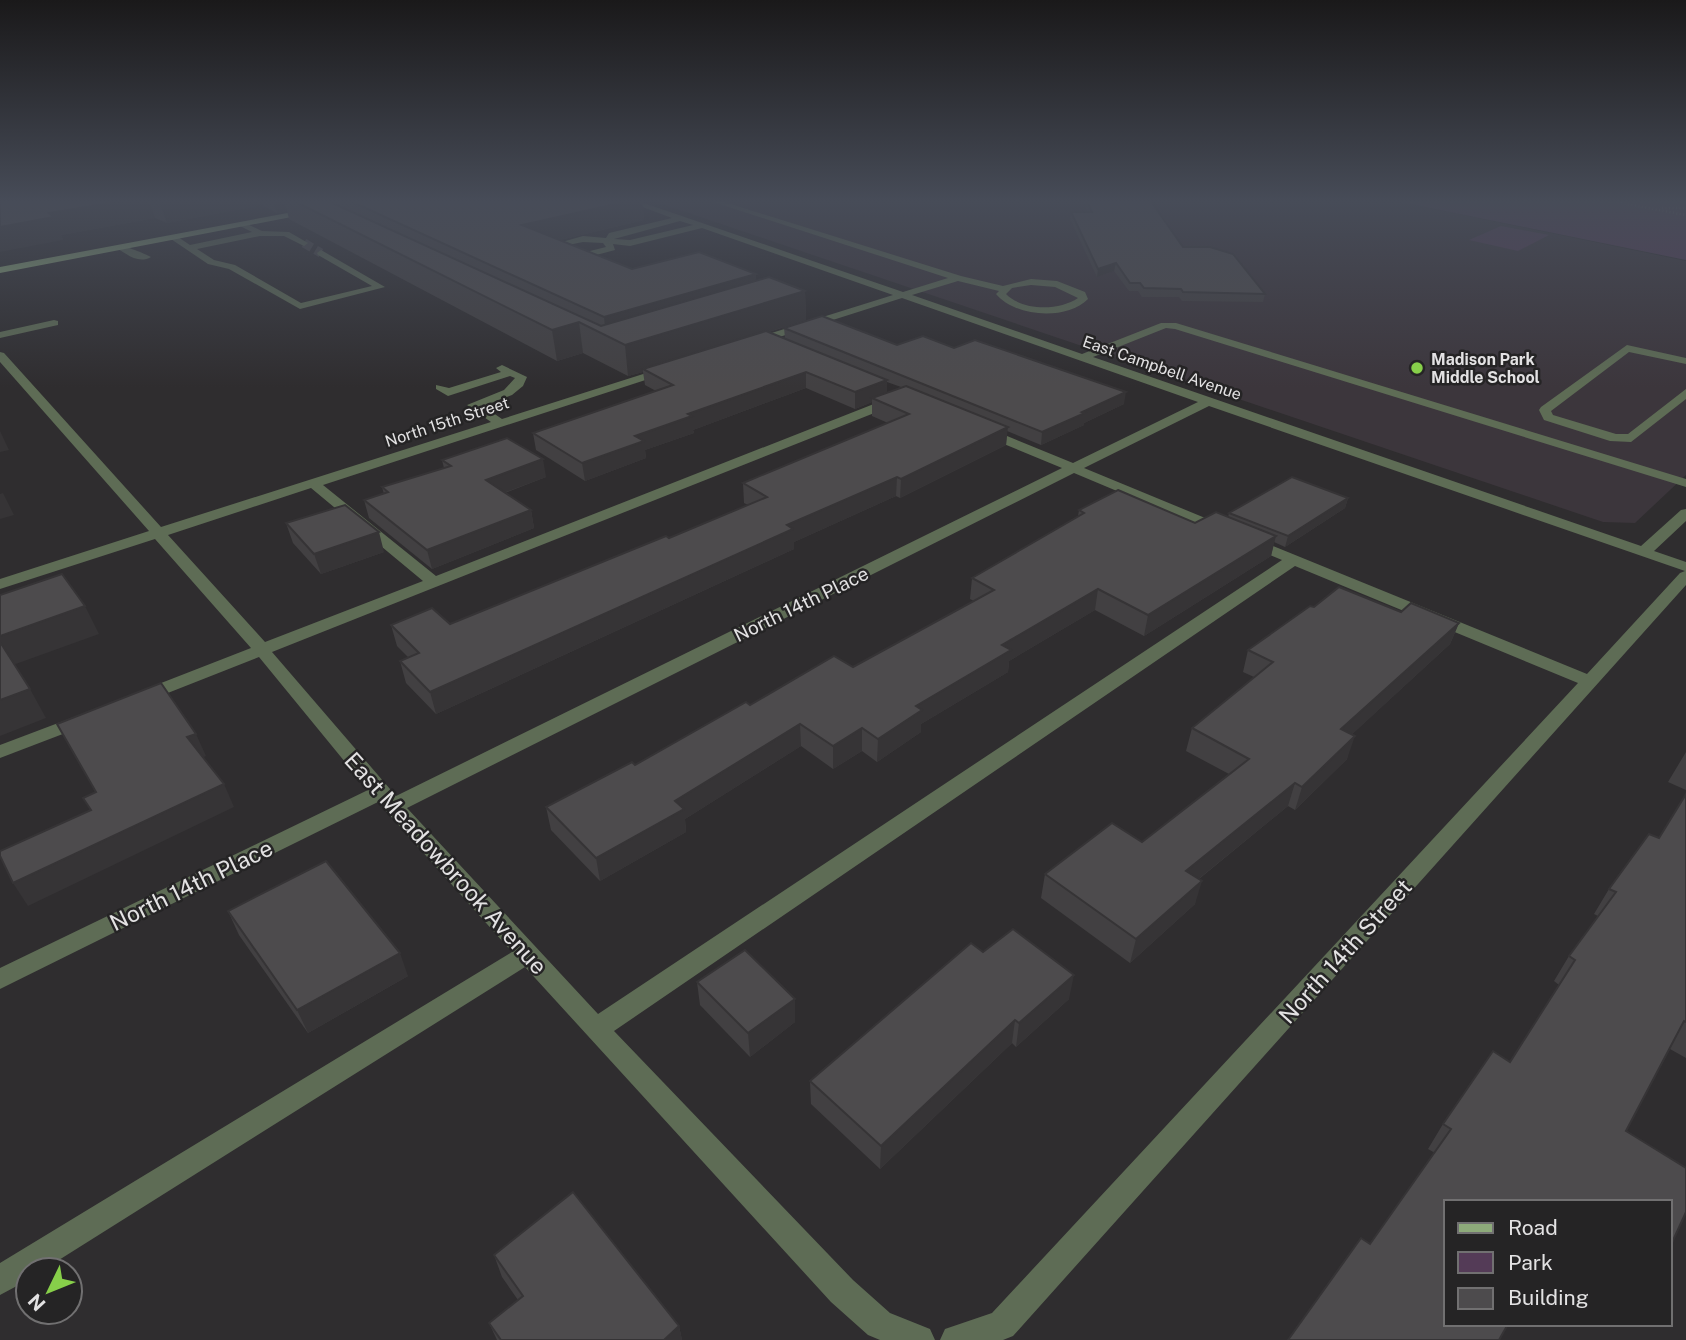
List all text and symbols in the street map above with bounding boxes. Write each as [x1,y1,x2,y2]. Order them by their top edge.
street label: East Campbell Avenue [1080,332,1244,404]
place label: Madison Park Middle School [1431,350,1540,387]
marker: Madison Park Middle School [1409,360,1425,376]
street label: North 15th Street [383,393,511,451]
street label: North 14th Place [730,562,872,646]
street label: East Meadowbrook Avenue [339,747,553,979]
street label: North 14th Place [105,834,277,936]
street label: North 14th Street [1273,873,1417,1029]
legend [1444,1200,1672,1326]
text: Road [1508,1215,1558,1240]
text: Park [1508,1250,1553,1275]
north arrow [14,1256,84,1326]
text: Building [1508,1285,1589,1310]
text: N [23,1290,50,1316]

